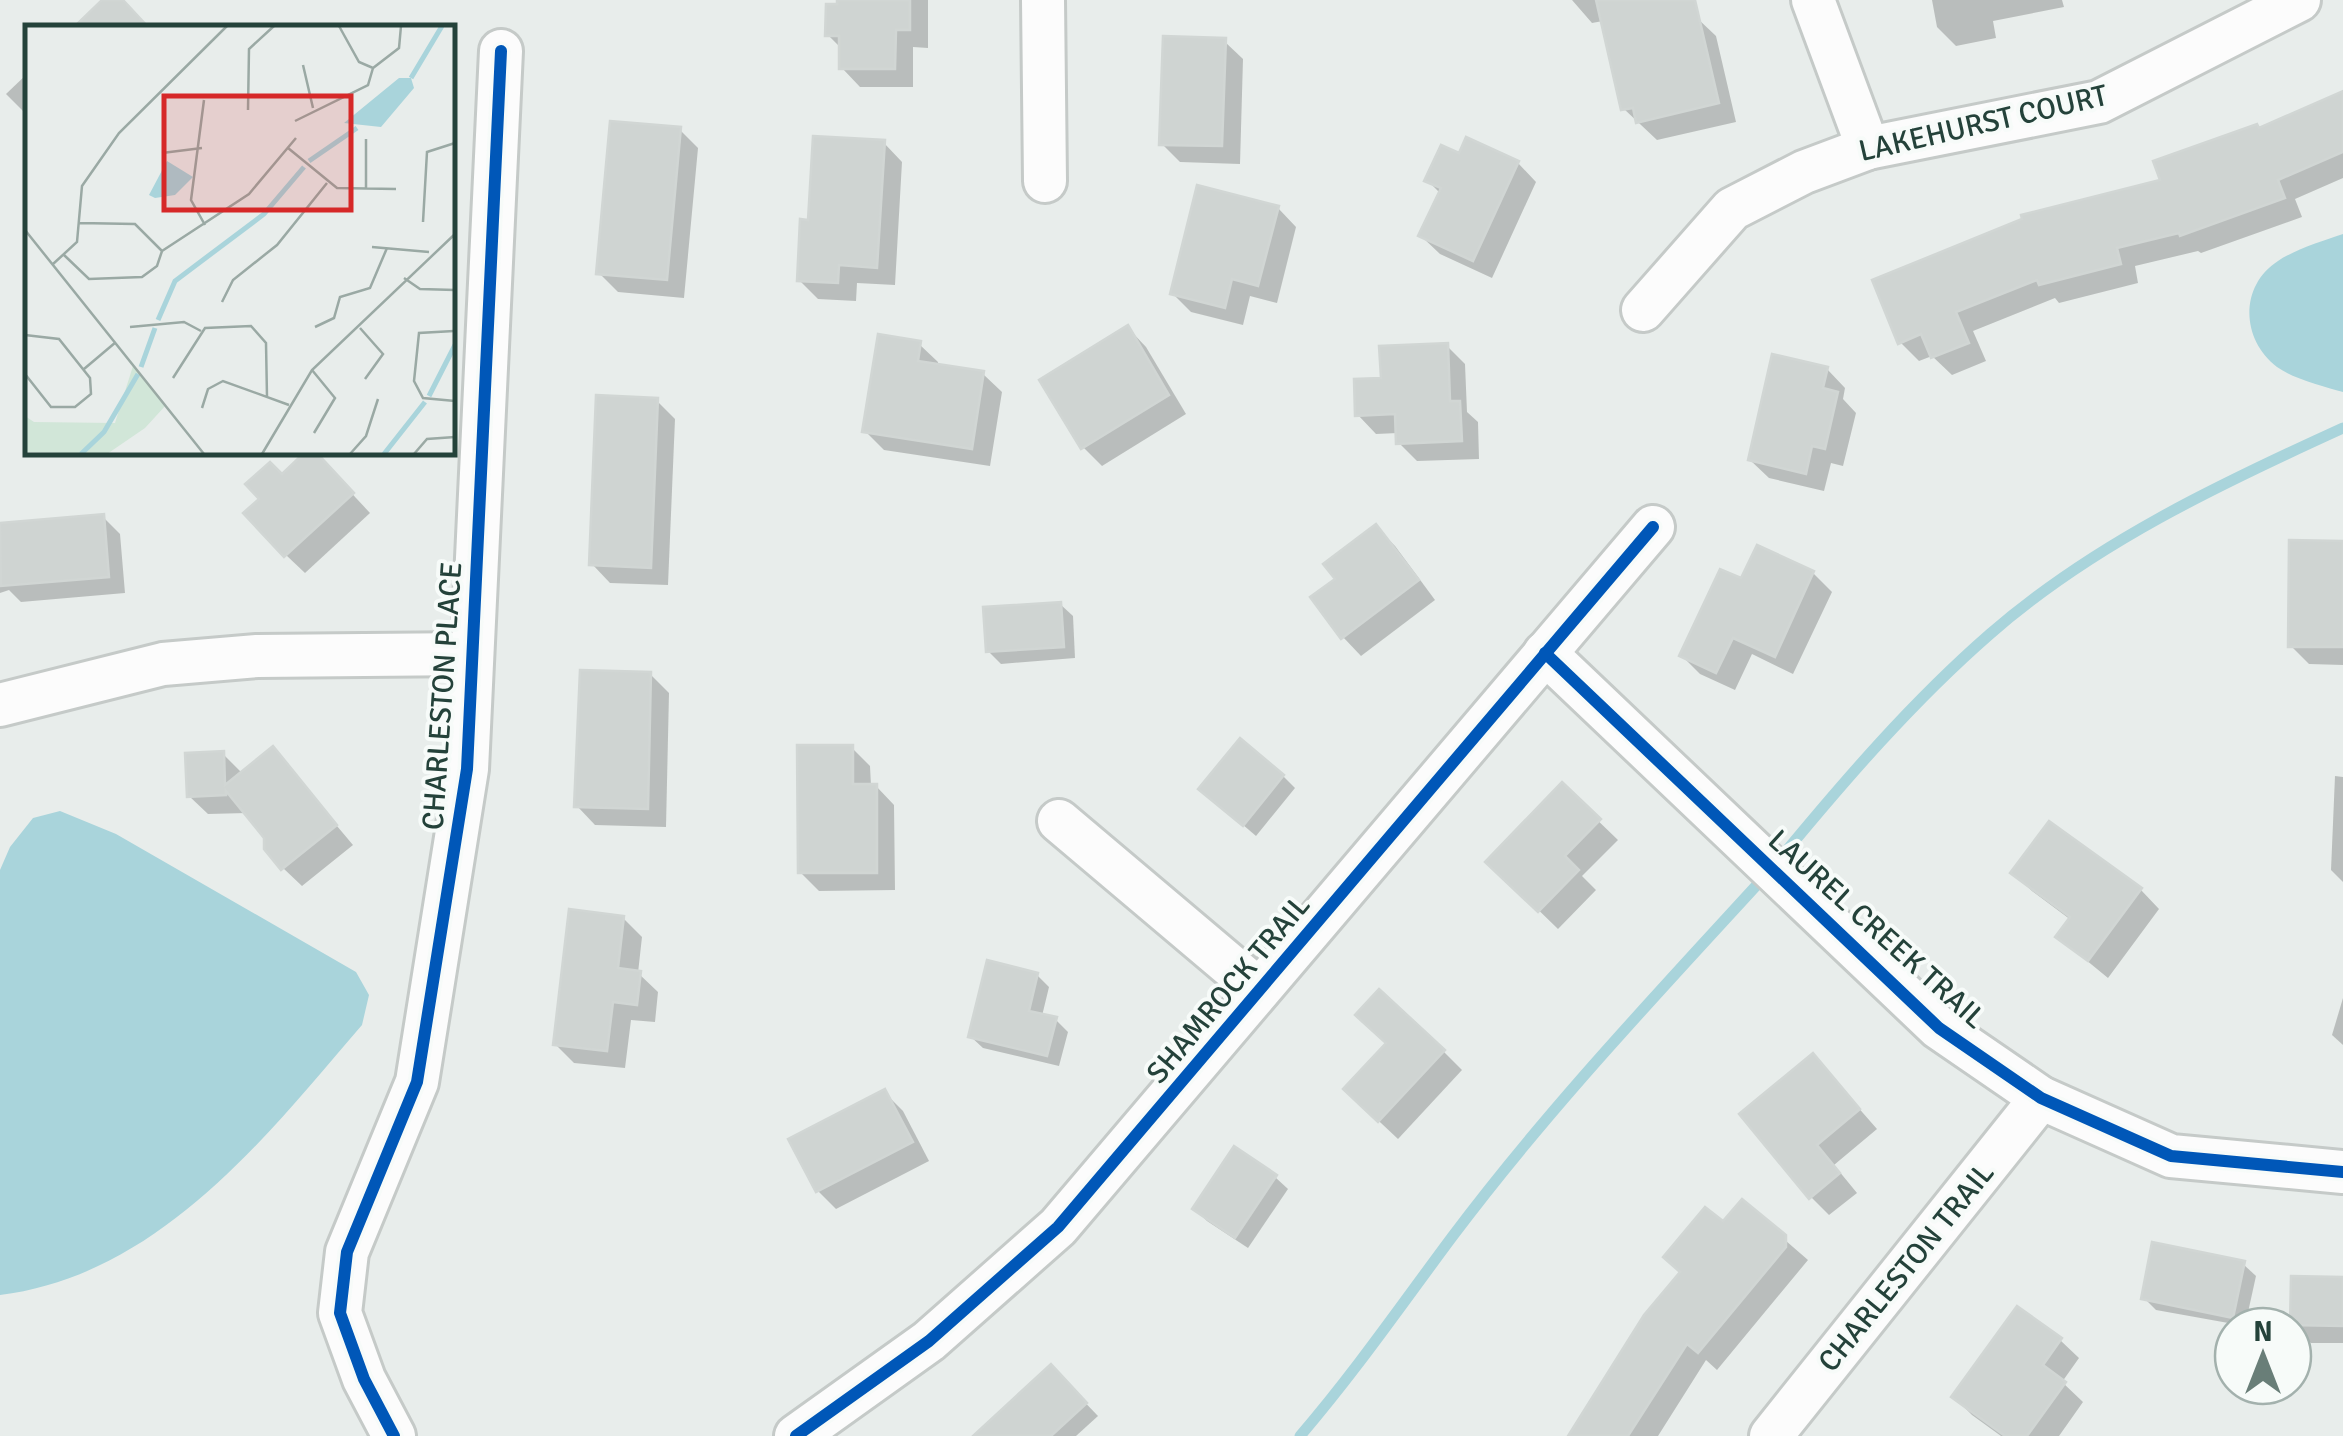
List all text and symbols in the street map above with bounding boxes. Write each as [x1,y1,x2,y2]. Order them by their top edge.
inset map [25,25,455,455]
street label: LAKEHURST COURT [1855,77,2111,170]
street label: CHARLESTON PLACE [415,561,470,831]
street label: LAUREL CREEK TRAIL [1760,822,1993,1037]
street label: SHAMROCK TRAIL [1139,888,1318,1091]
street label: CHARLESTON TRAIL [1811,1155,2002,1380]
north arrow [2213,1306,2313,1406]
text: N [2253,1315,2273,1349]

